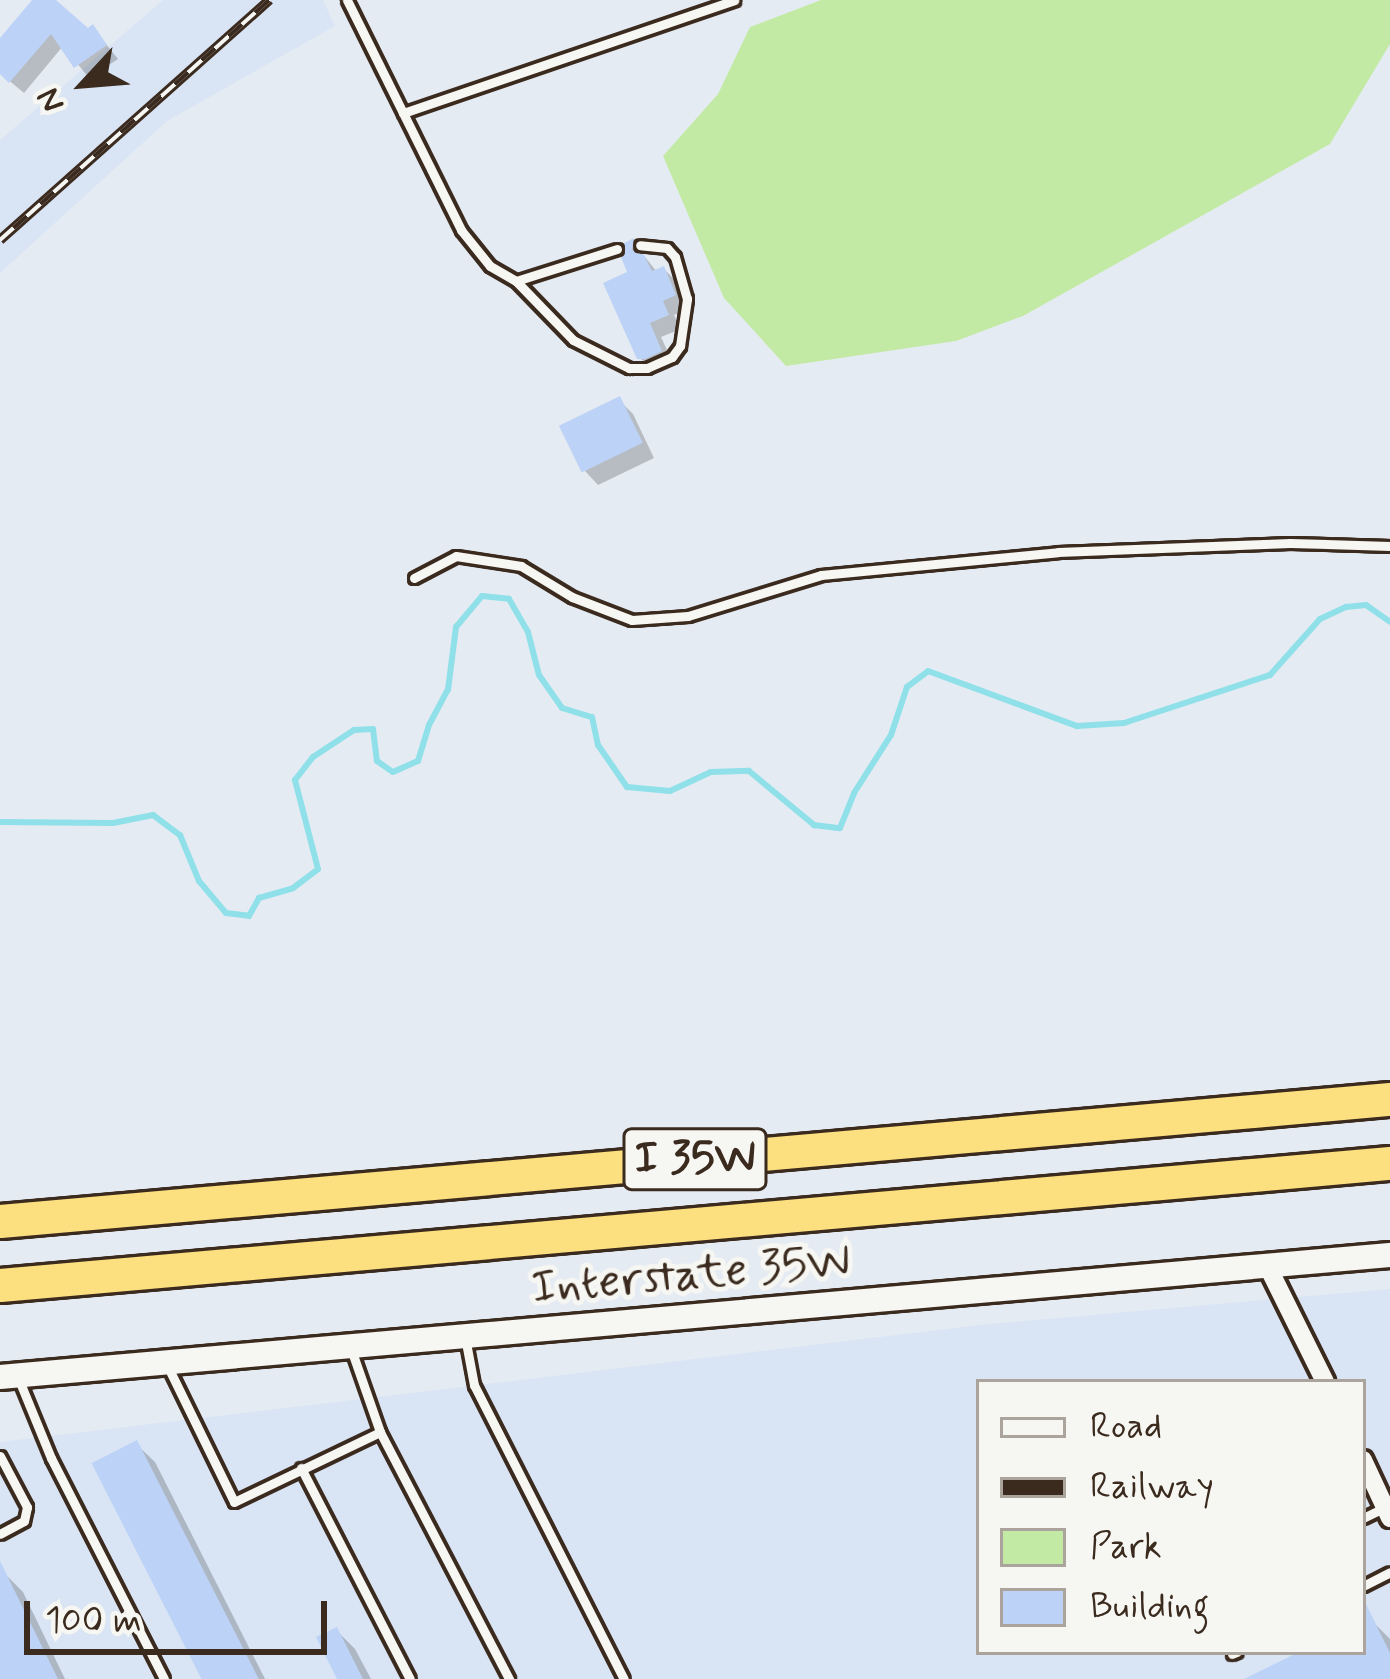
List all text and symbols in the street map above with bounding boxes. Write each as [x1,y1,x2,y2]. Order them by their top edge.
north arrow [24,24,144,144]
text: N [27,80,76,119]
road number: I 35W [620,1120,770,1198]
street label: Interstate 35W [529,1232,853,1318]
legend [976,1379,1366,1655]
text: Road [1090,1404,1162,1451]
text: Railway [1090,1464,1214,1511]
text: Park [1090,1524,1162,1571]
scale bar [30,1577,333,1651]
text: Building [1090,1584,1209,1631]
text: 100 m [45,1598,142,1645]

